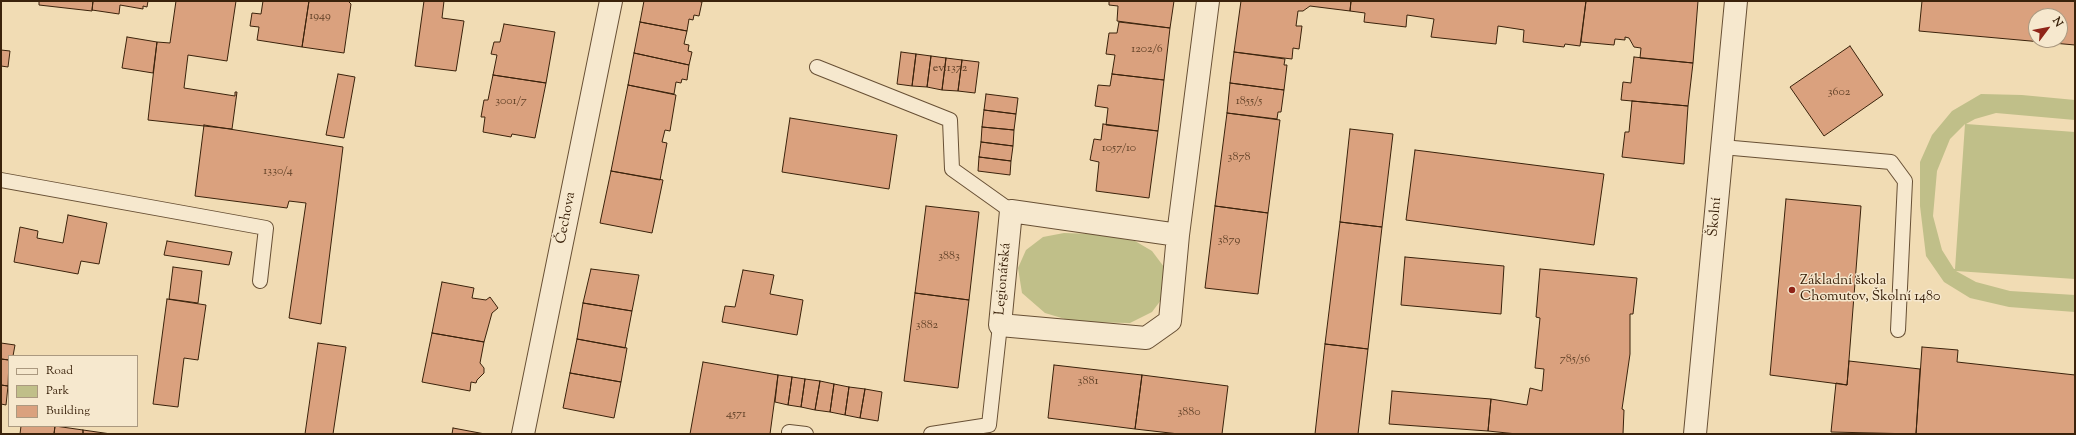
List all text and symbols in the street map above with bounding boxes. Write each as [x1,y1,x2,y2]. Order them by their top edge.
north arrow [2028,8,2068,48]
house number: 1949 [309,10,331,24]
text: N [2048,14,2066,30]
house number: 1202/6 [1131,43,1163,57]
house number: ev.1372 [933,62,967,76]
house number: 3602 [1828,86,1850,100]
house number: 3001/7 [495,95,527,109]
house number: 1855/5 [1236,95,1262,109]
house number: 1057/10 [1102,142,1136,156]
house number: 3878 [1228,151,1250,165]
house number: 1330/4 [263,165,293,179]
street label: Čechova [554,190,580,246]
street label: Školní [1706,197,1726,237]
house number: 3879 [1218,234,1240,248]
street label: Legionářská [992,242,1016,316]
house number: 3883 [938,250,960,264]
place label: Základní škola Chomutov, Školní 1480 [1800,274,1940,306]
marker: Základní škola Chomutov, Školní 1480 [1787,285,1797,295]
house number: 3882 [916,319,938,333]
house number: 785/56 [1560,353,1590,367]
legend [8,355,138,427]
text: Road [46,362,73,380]
house number: 3881 [1078,375,1098,389]
text: Park [46,382,69,400]
text: Building [46,402,90,420]
house number: 3880 [1177,406,1201,420]
house number: 4571 [726,408,746,422]

